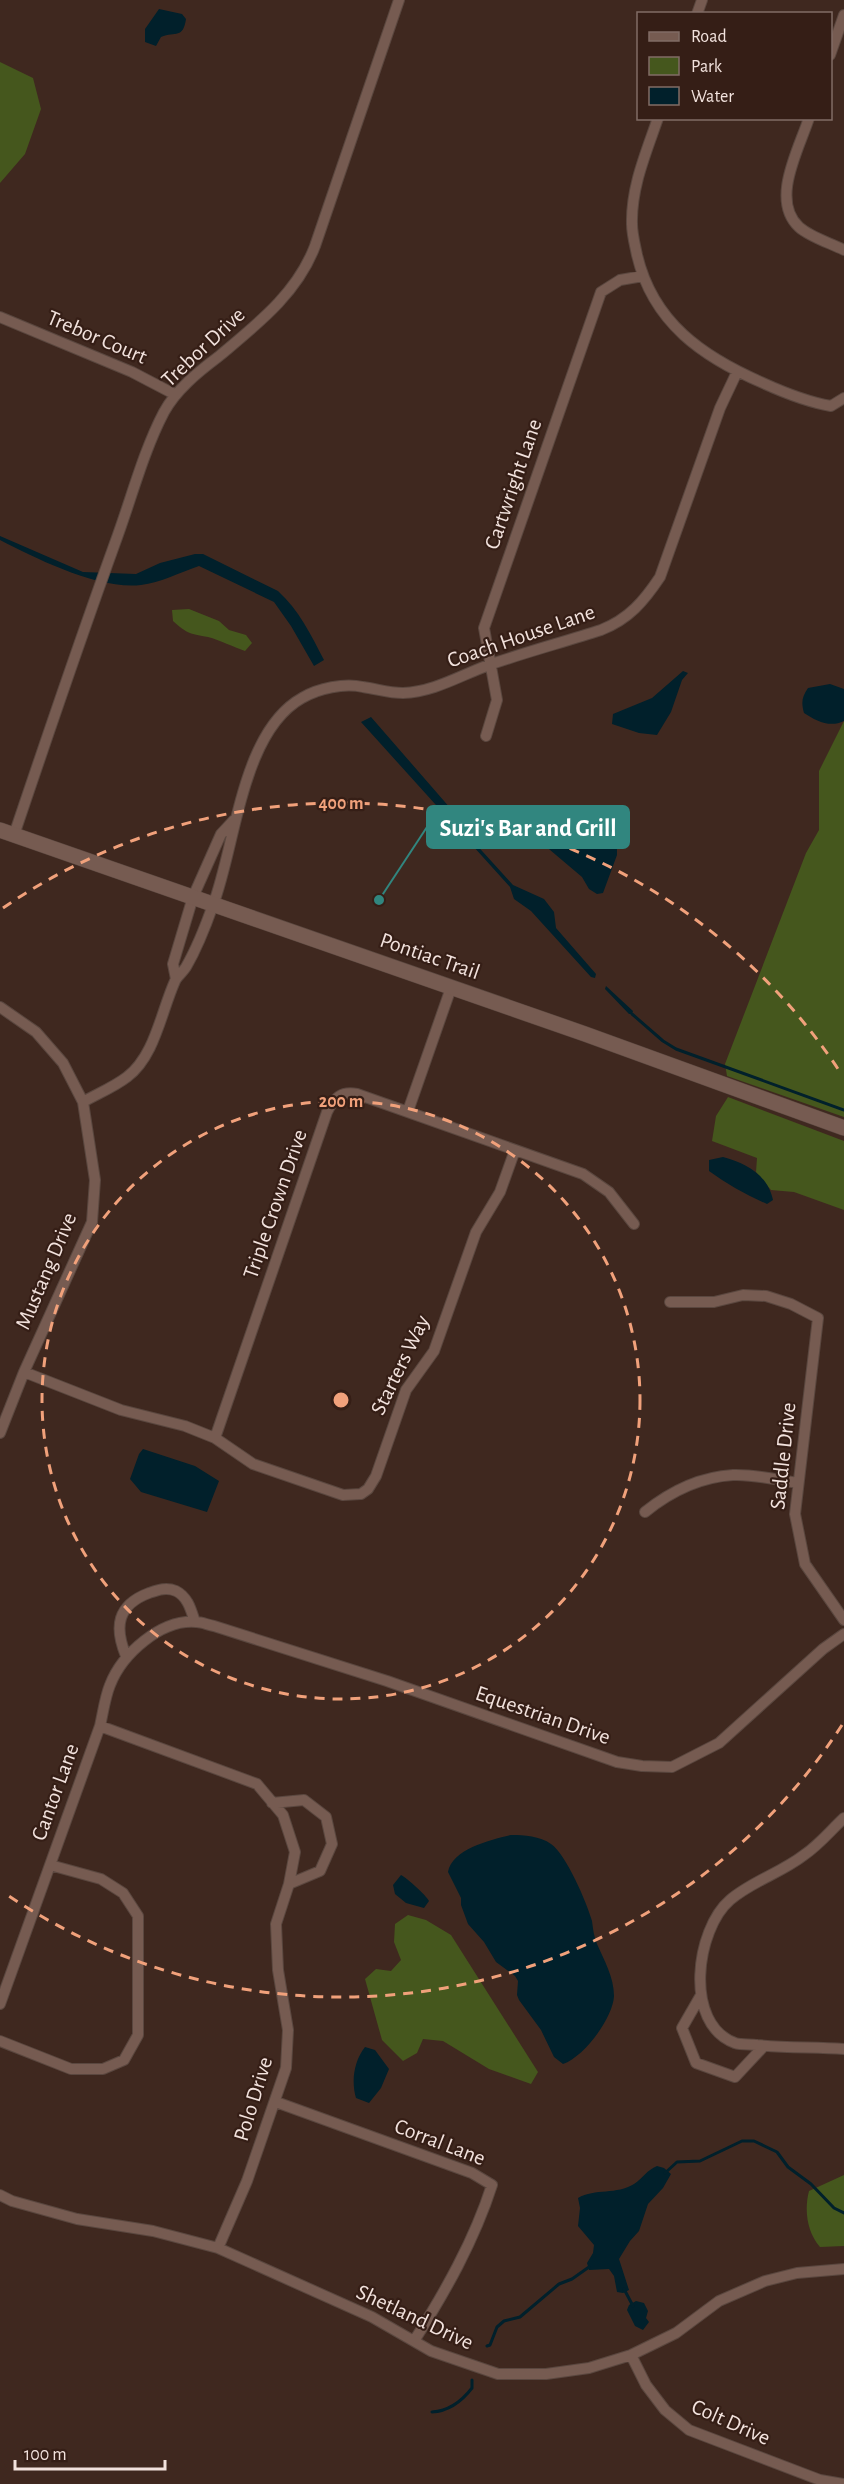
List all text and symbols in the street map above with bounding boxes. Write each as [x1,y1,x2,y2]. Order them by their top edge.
legend [637,12,832,120]
text: Road [691,28,727,46]
text: Park [691,58,723,76]
text: Water [691,88,734,106]
street label: Trebor Drive [157,303,249,391]
street label: Trebor Court [44,306,150,368]
street label: Cartwright Lane [480,416,546,552]
street label: Coach House Lane [444,600,598,672]
text: 400 m [318,795,364,813]
callout: Suzi's Bar and Grill [427,806,629,848]
text: Suzi's Bar and Grill [439,817,617,841]
street label: Pontiac Trail [377,929,483,983]
text: 200 m [319,1093,363,1111]
street label: Triple Crown Drive [239,1126,311,1282]
street label: Mustang Drive [12,1209,80,1333]
street label: Starters Way [366,1311,434,1418]
centre of rings [331,1390,351,1410]
street label: Saddle Drive [766,1401,800,1511]
street label: Equestrian Drive [473,1682,613,1748]
street label: Cantor Lane [27,1741,83,1843]
street label: Polo Drive [230,2054,276,2144]
street label: Corral Lane [392,2115,488,2169]
street label: Shetland Drive [353,2280,477,2354]
street label: Colt Drive [688,2395,774,2449]
scale bar [15,2433,165,2471]
text: 100 m [24,2446,67,2464]

